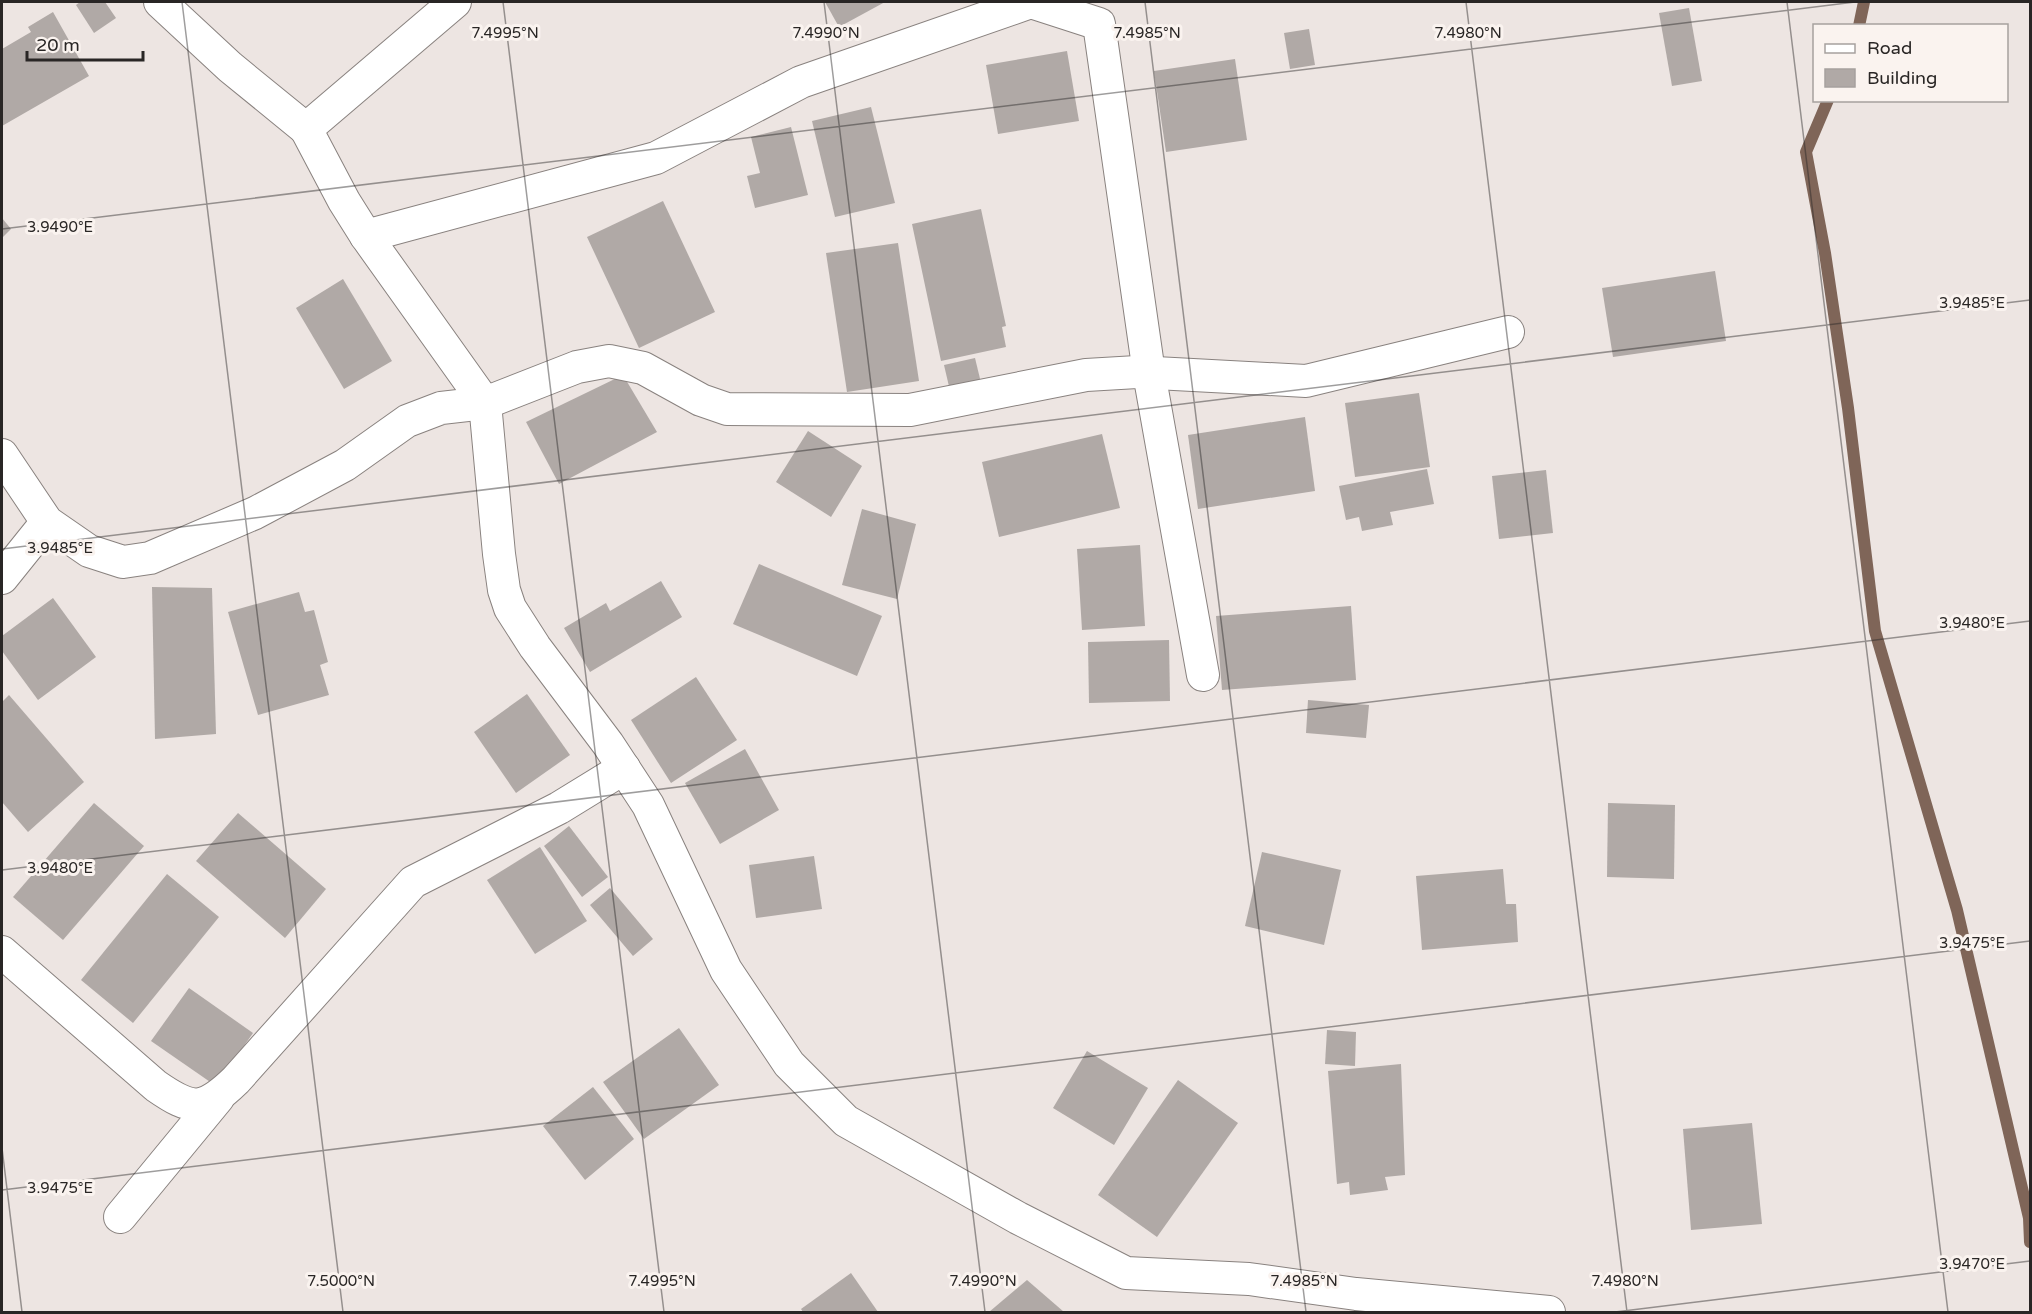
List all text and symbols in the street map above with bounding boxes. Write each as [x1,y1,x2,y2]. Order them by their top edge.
scale bar [27,24,142,62]
text: 7.4995°N [471,24,539,42]
text: 7.4990°N [792,24,860,42]
text: 7.4985°N [1113,24,1181,42]
text: 7.4980°N [1434,24,1502,42]
legend [1813,24,2008,102]
text: 20 m [36,34,80,56]
text: Road [1867,37,1912,59]
text: Building [1867,67,1937,89]
text: 3.9490°E [27,218,93,236]
text: 3.9485°E [1939,294,2005,312]
text: 3.9485°E [27,539,93,557]
text: 3.9480°E [1939,614,2005,632]
text: 3.9480°E [27,859,93,877]
text: 3.9475°E [1939,934,2005,952]
text: 3.9475°E [27,1179,93,1197]
text: 3.9470°E [1939,1255,2005,1273]
text: 7.5000°N [307,1272,375,1290]
text: 7.4995°N [628,1272,696,1290]
text: 7.4990°N [949,1272,1017,1290]
text: 7.4985°N [1270,1272,1338,1290]
text: 7.4980°N [1591,1272,1659,1290]

